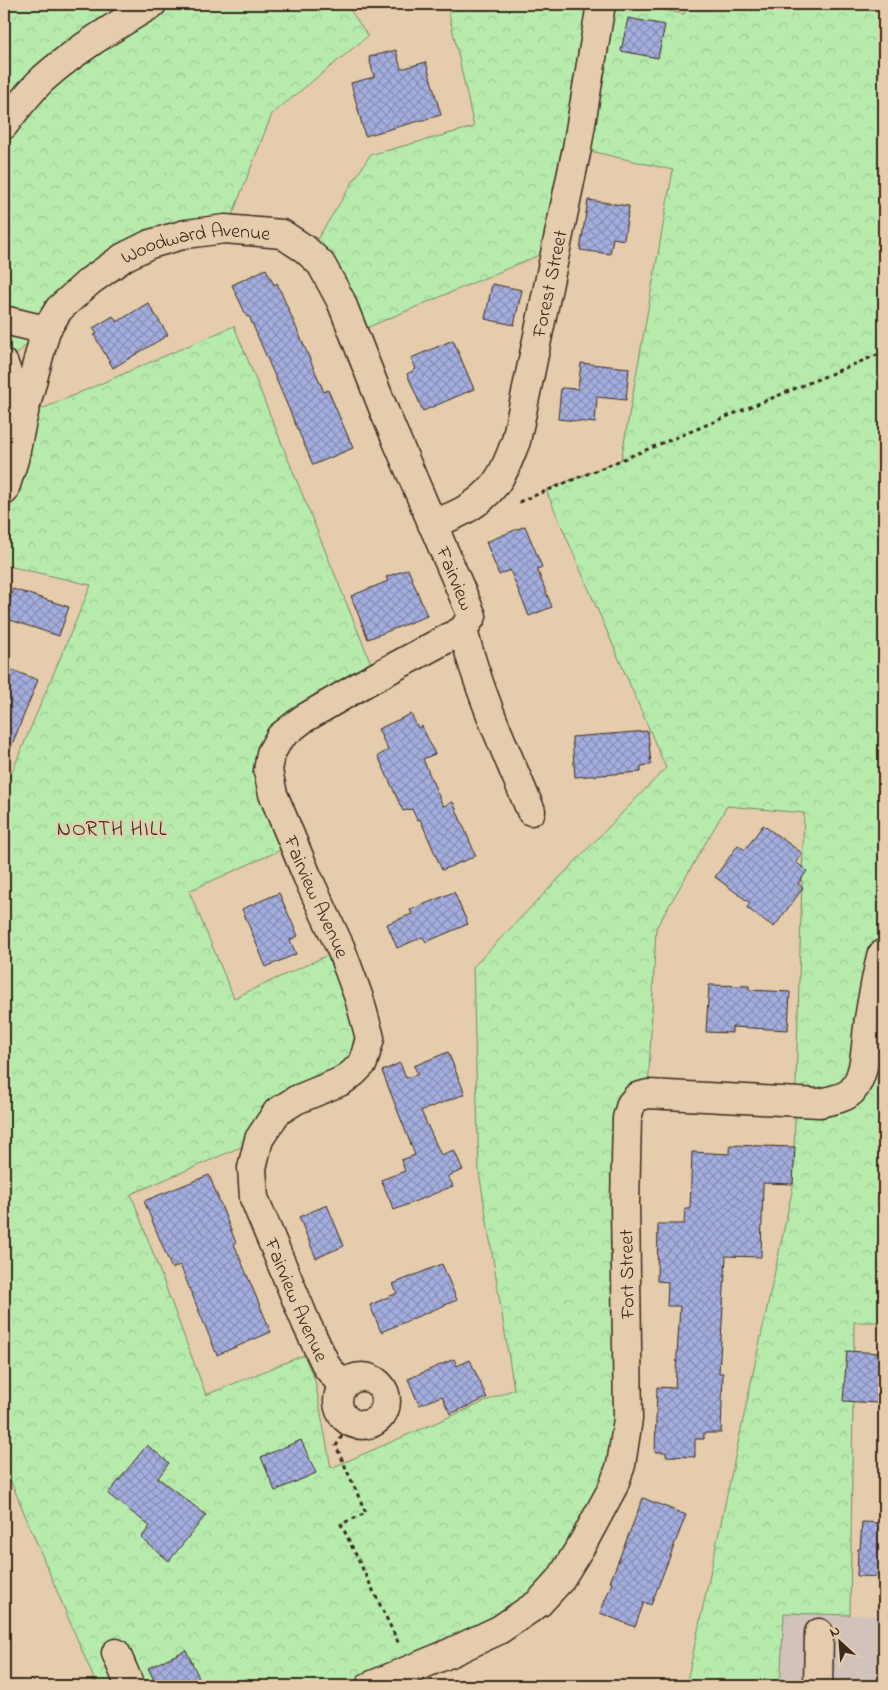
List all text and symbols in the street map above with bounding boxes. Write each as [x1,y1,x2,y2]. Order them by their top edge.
street label: Woodward Avenue [116,217,271,273]
street label: Forest Street [526,227,577,341]
street label: Fairview [427,542,480,616]
district label: NORTH HILL [57,815,167,845]
street label: Fairview Avenue [274,831,355,963]
street label: Fort Street [613,1228,644,1320]
street label: Fairview Avenue [255,1233,335,1367]
north arrow [816,1618,866,1668]
text: N [826,1620,844,1643]

